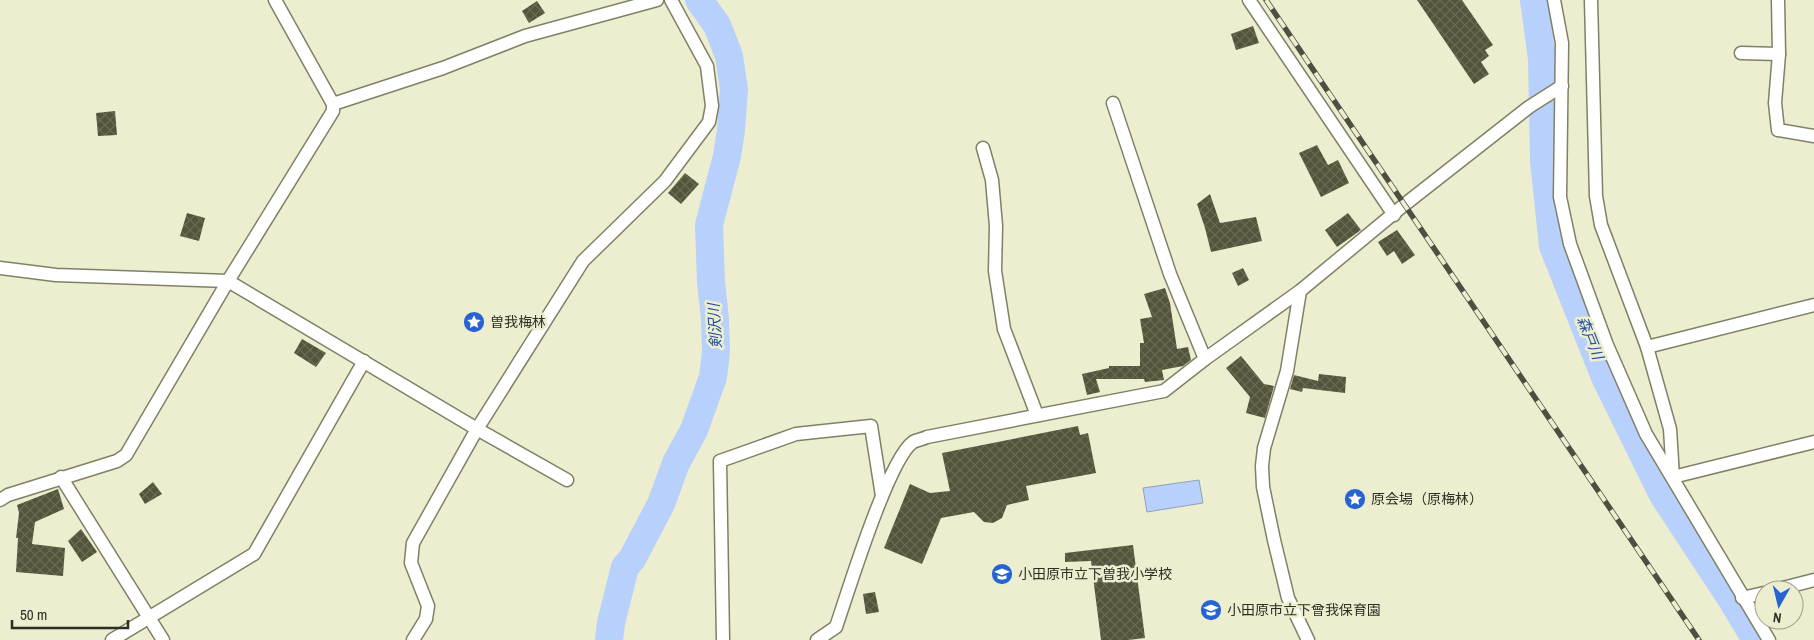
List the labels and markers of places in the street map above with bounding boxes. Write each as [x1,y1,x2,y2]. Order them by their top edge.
place icon: 曽我梅林 [462,310,486,334]
place label: 曽我梅林 [490,313,546,331]
place icon: 原会場（原梅林） [1343,487,1367,511]
place label: 原会場（原梅林） [1371,490,1483,508]
school or university icon: 小田原市立下曽我小学校 [990,562,1014,586]
place label: 小田原市立下曽我小学校 [1018,565,1172,583]
school or university icon: 小田原市立下曾我保育園 [1199,598,1223,622]
place label: 小田原市立下曾我保育園 [1227,601,1381,619]

